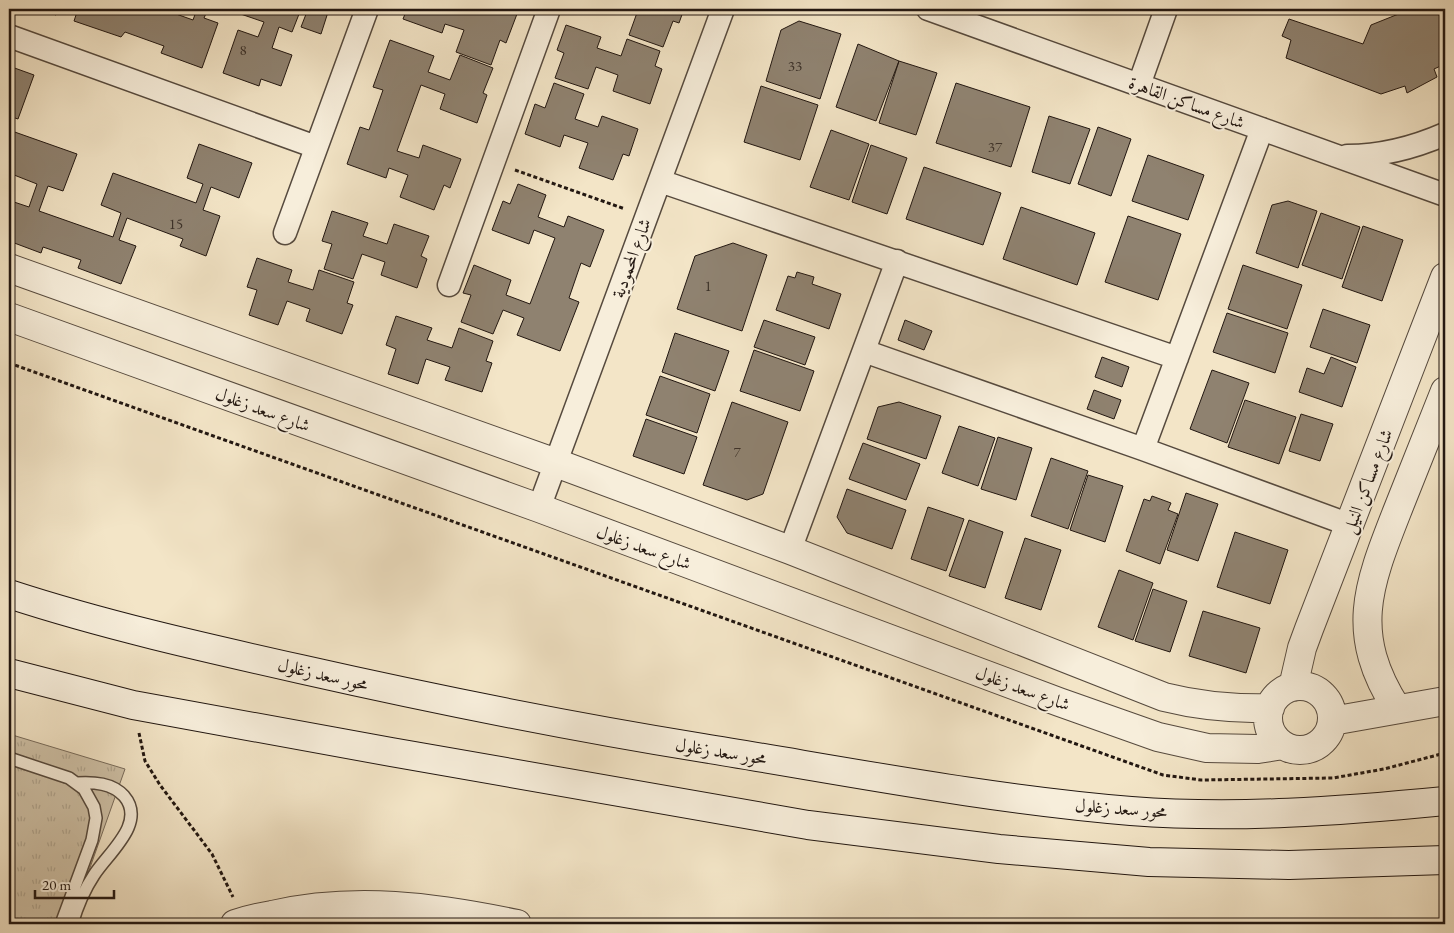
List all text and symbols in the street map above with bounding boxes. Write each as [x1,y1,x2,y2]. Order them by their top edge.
house number: 8 [239,40,247,59]
house number: 33 [788,56,802,75]
street label: شارع مساكن القاهرة [1125,70,1248,137]
house number: 37 [988,137,1003,156]
house number: 15 [169,214,183,233]
street label: شارع المحمودية [606,215,660,302]
house number: 1 [704,276,712,295]
street label: شارع سعد زغلول [211,381,313,441]
street label: شارع مساكن النيل [1337,425,1401,538]
house number: 7 [733,442,741,461]
street label: شارع سعد زغلول [592,519,694,579]
street label: محور سعد زغلول [276,652,371,696]
street label: شارع سعد زغلول [971,660,1073,720]
street label: محور سعد زغلول [674,732,768,770]
street label: محور سعد زغلول [1074,793,1168,823]
scale bar [35,868,114,900]
text: 20 m [42,875,71,894]

